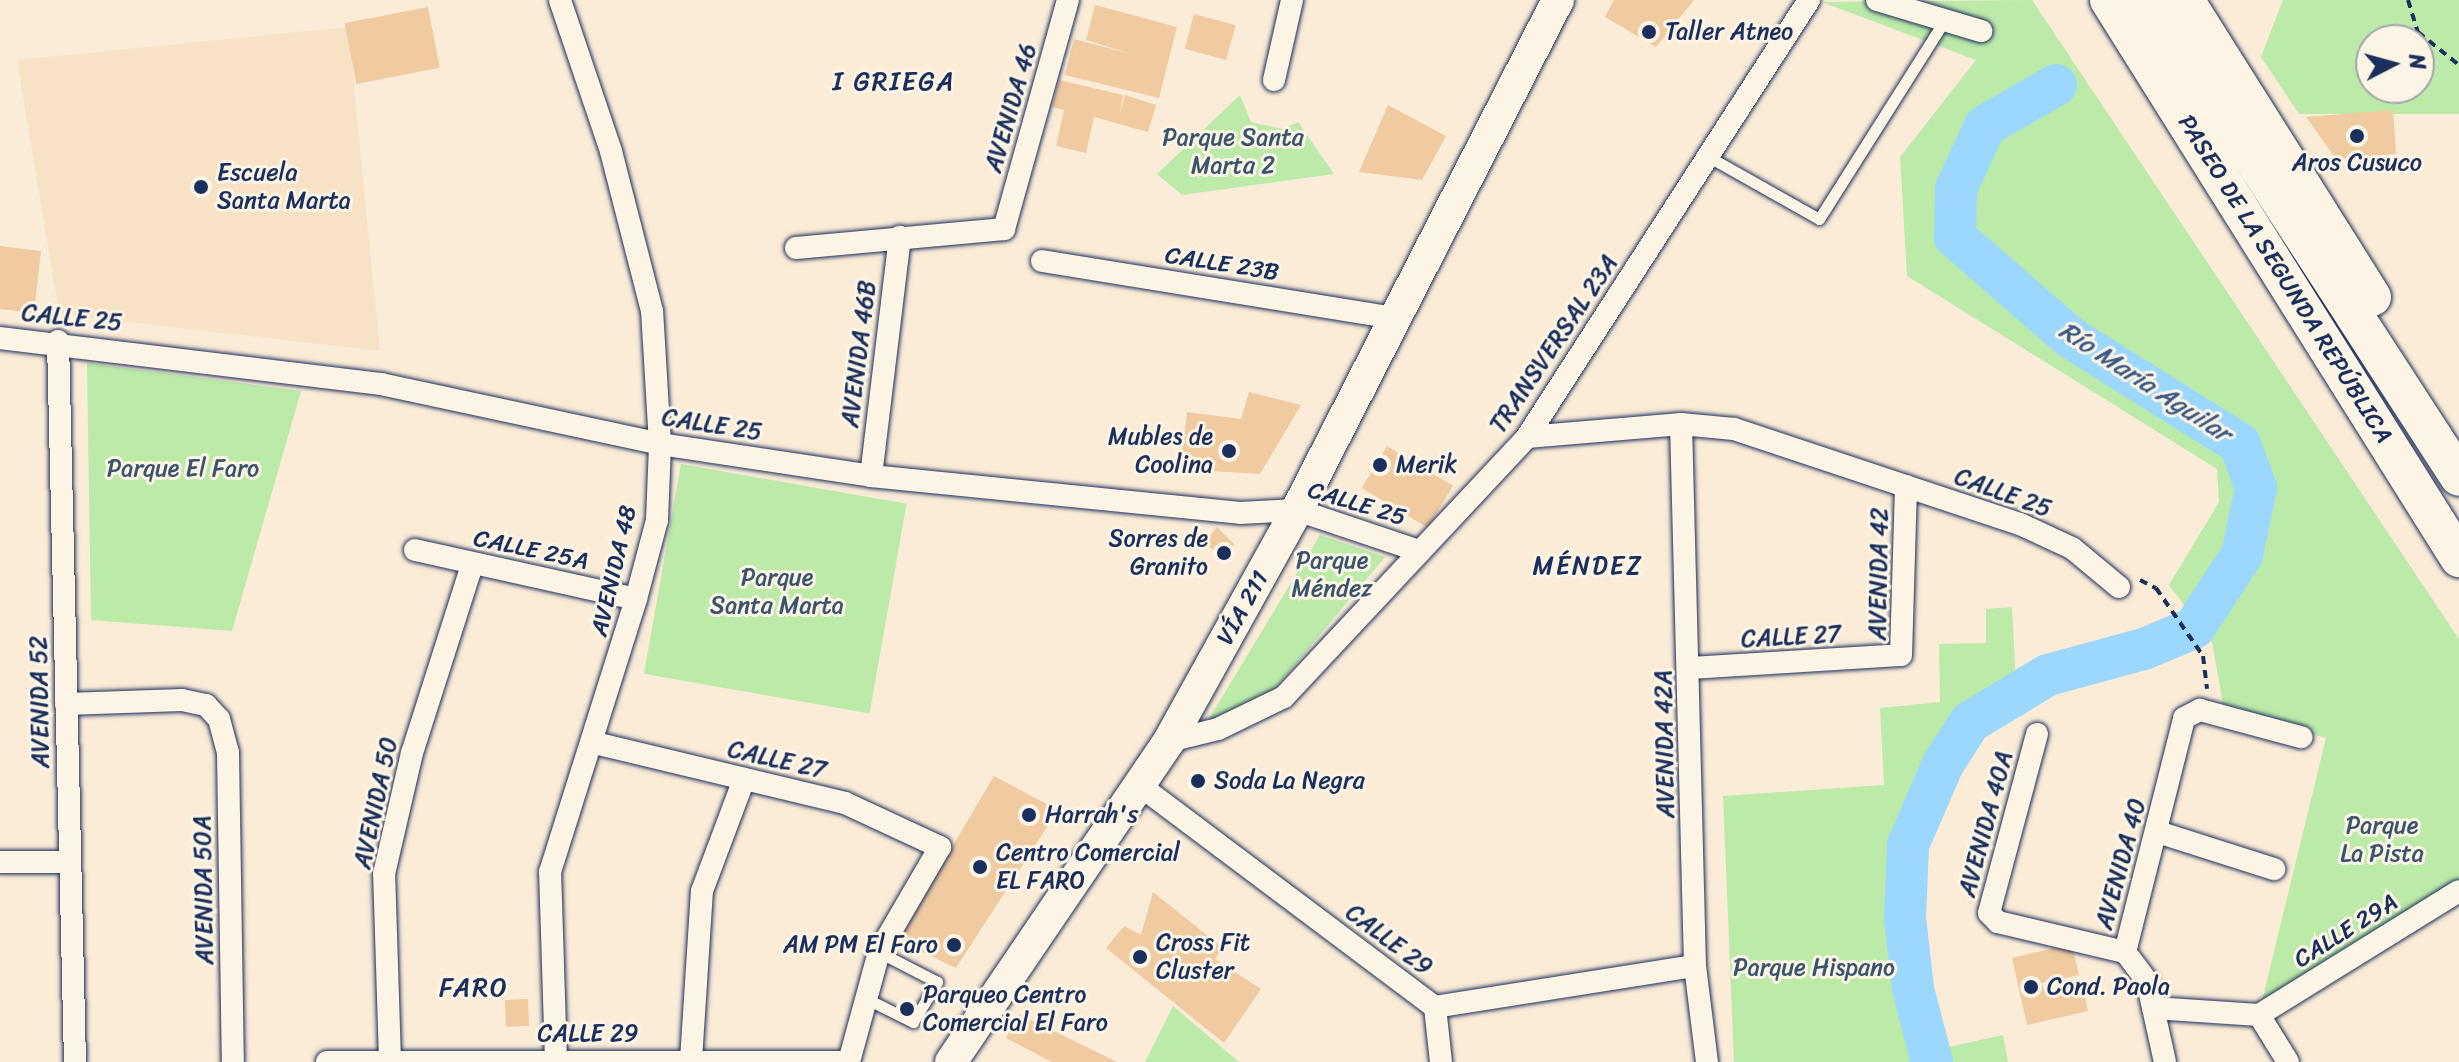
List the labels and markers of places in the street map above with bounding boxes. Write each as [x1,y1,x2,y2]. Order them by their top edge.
place label: Taller Atneo [1665,18,1794,46]
marker: Taller Atneo [1640,23,1658,41]
marker: Aros Cusuco [2348,127,2366,145]
place label: Aros Cusuco [2292,149,2422,177]
place label: Escuela Santa Marta [217,159,350,215]
marker: Escuela Santa Marta [192,178,210,196]
place label: Mubles de Coolina [1107,423,1213,479]
marker: Mubles de Coolina [1220,442,1238,460]
place label: Merik [1396,451,1457,479]
marker: Merik [1371,456,1389,474]
place label: Sorres de Granito [1108,525,1208,581]
marker: Sorres de Granito [1215,544,1233,562]
place label: Soda La Negra [1214,767,1365,795]
marker: Soda La Negra [1189,772,1207,790]
place label: Harrah's [1045,801,1138,829]
marker: Harrah's [1020,806,1038,824]
place label: Centro Comercial EL FARO [996,839,1180,895]
marker: Centro Comercial EL FARO [971,858,989,876]
place label: Cross Fit Cluster [1156,929,1250,985]
place label: AM PM El Faro [782,931,938,959]
marker: AM PM El Faro [945,936,963,954]
marker: Cross Fit Cluster [1131,948,1149,966]
place label: Cond. Paola [2047,973,2171,1001]
marker: Cond. Paola [2022,978,2040,996]
place label: Parqueo Centro Comercial El Faro [923,981,1108,1037]
marker: Parqueo Centro Comercial El Faro [898,1000,916,1018]

